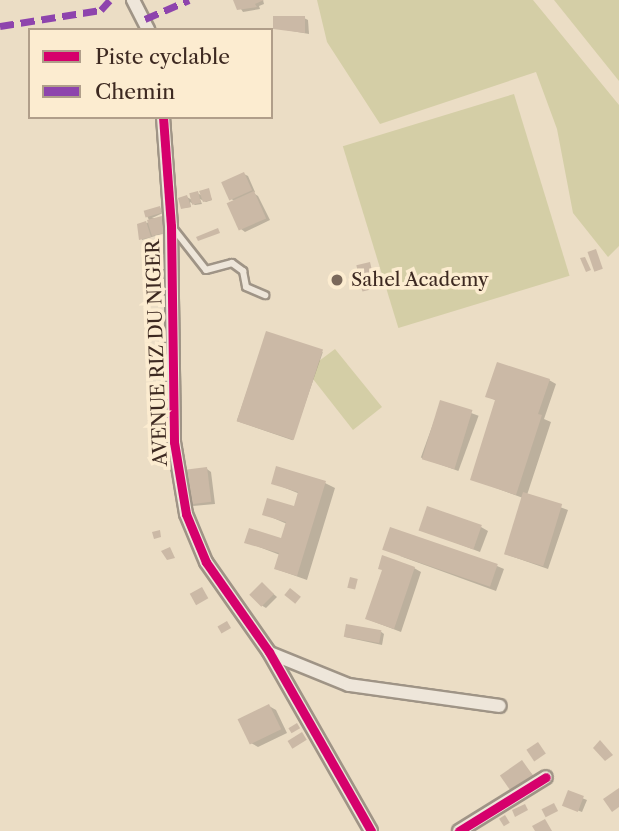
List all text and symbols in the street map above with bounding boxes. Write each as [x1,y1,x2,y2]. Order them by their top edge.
legend [28,28,273,119]
text: Piste cyclable [95,44,230,69]
text: Chemin [95,79,175,104]
street label: AVENUE RIZ DU NIGER [142,239,172,467]
place label: Sahel Academy [351,269,489,291]
marker: Sahel Academy [329,272,345,288]

